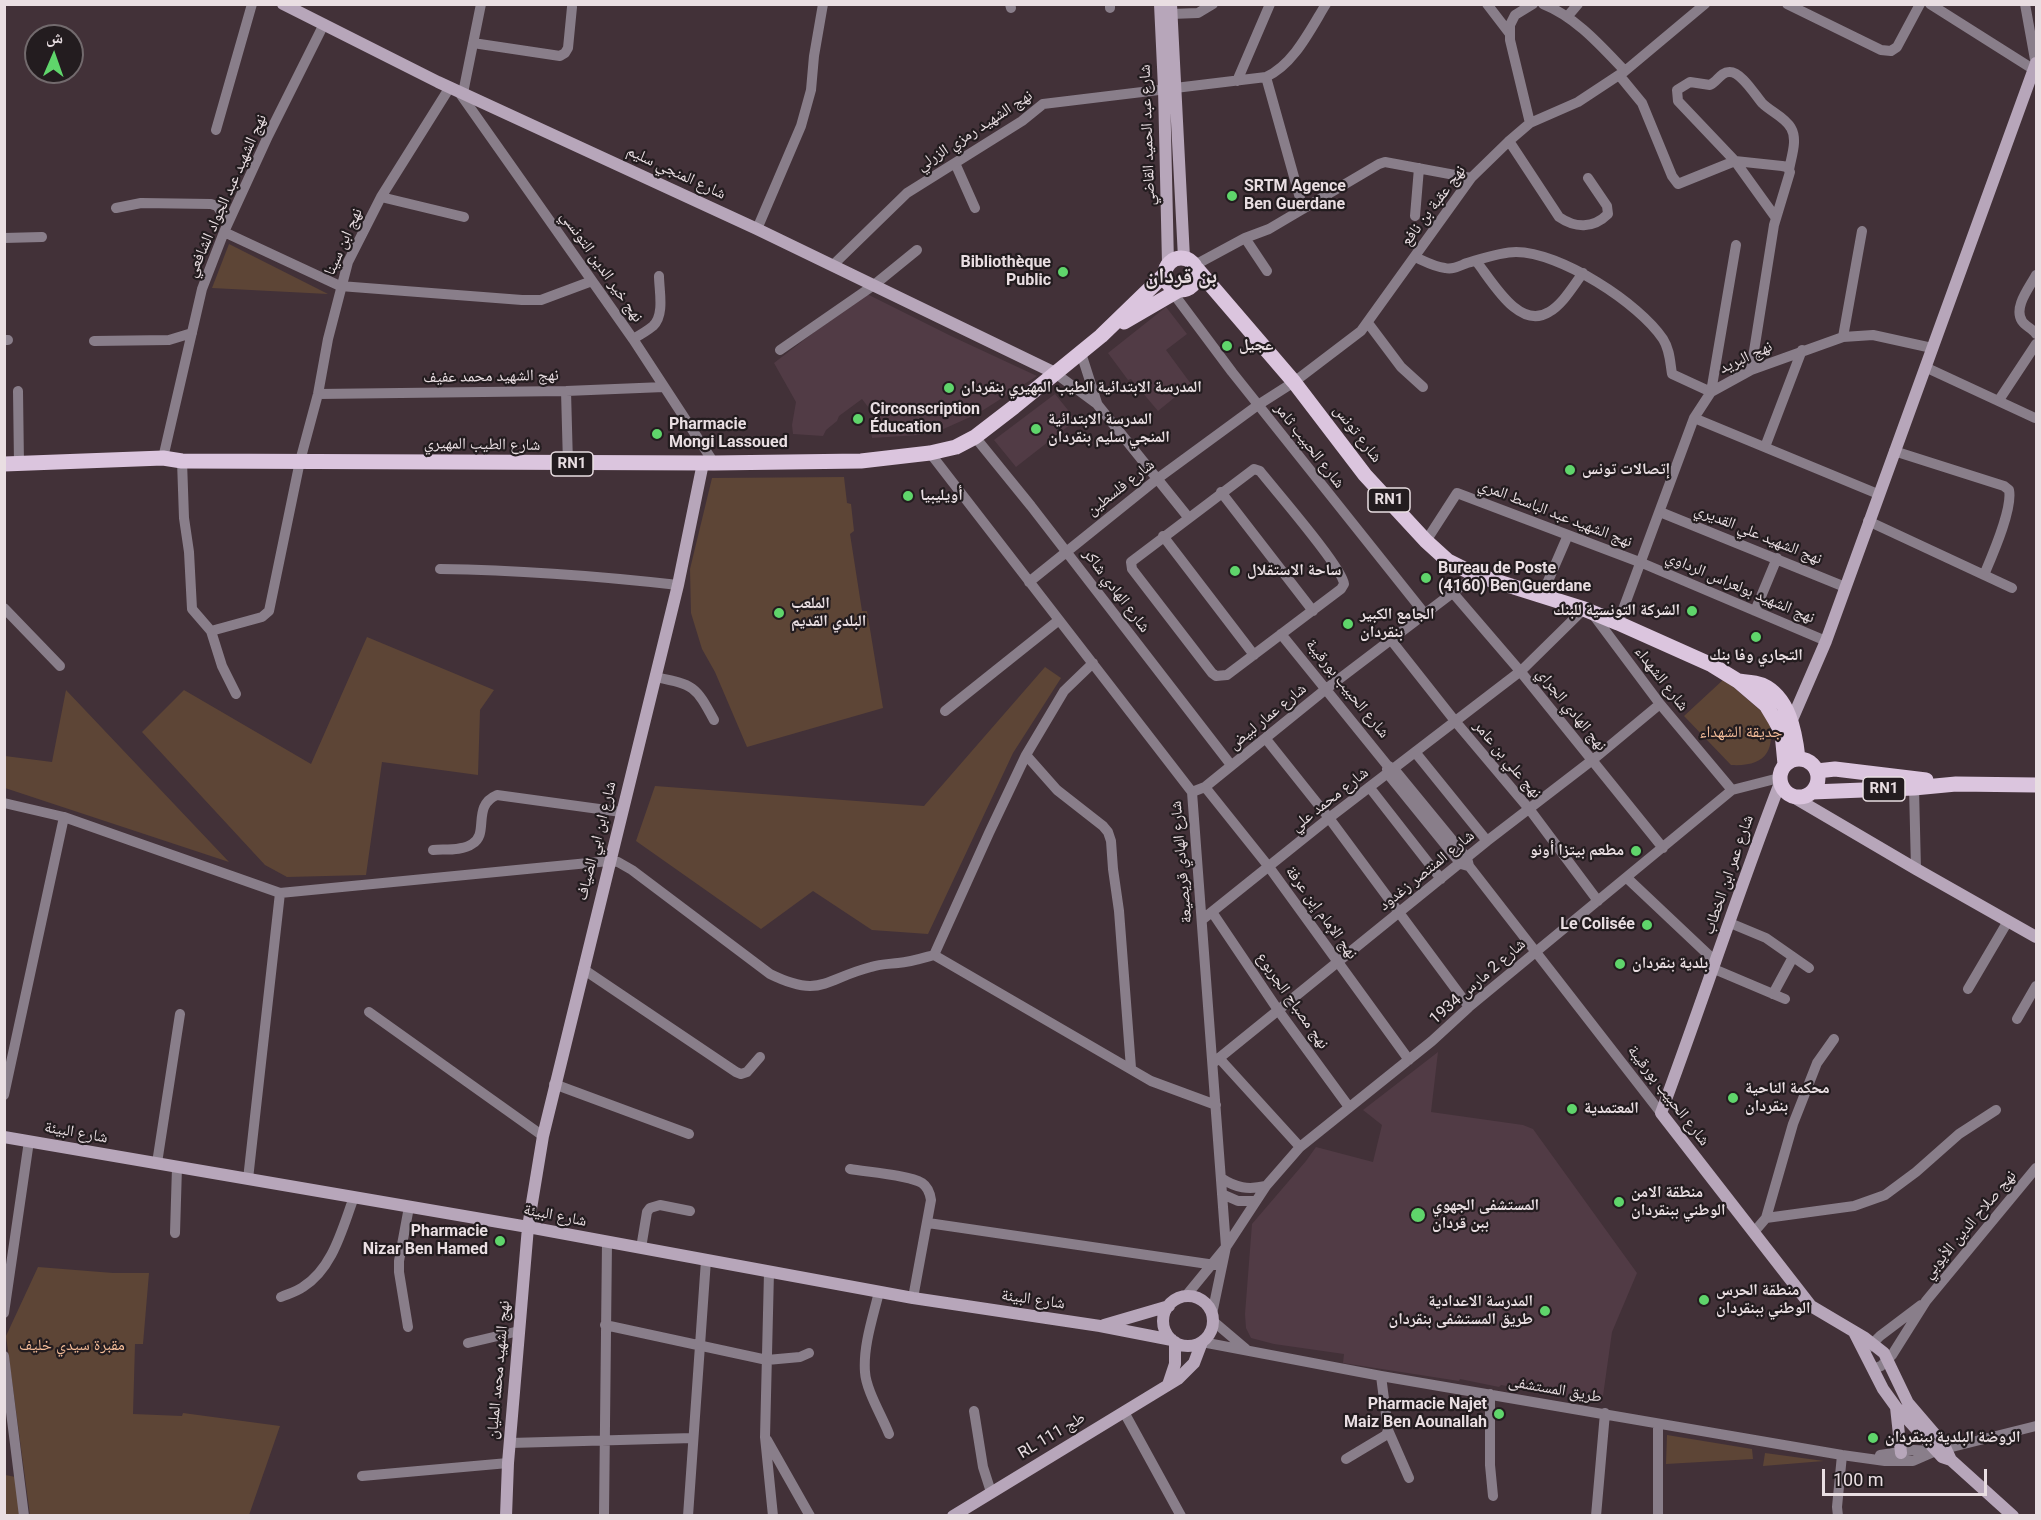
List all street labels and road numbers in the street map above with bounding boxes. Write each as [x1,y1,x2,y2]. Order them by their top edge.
street label: شارع عبد الحميد القاضي [1136,64,1160,206]
street label: نهج الشهيد رمزي الزرلي [913,86,1037,176]
street label: نهج الشهيد عبد الجواد الشافعي [182,111,272,281]
street label: شارع المنجي سليم [623,142,729,204]
street label: نهج عقبة بن نافع [1398,162,1470,250]
street label: نهج ابن سينا [321,205,367,279]
street label: نهج خير الدين التونسي [555,208,647,326]
street label: نهج البريد [1716,337,1776,379]
street label: نهج الشهيد محمد عفيف [423,366,559,388]
street label: شارع الحبيب ثامر [1270,400,1348,492]
street label: شارع تونس [1328,401,1386,467]
street label: شارع الطيب المهيري [424,434,540,456]
road number: RN1 [551,452,593,476]
street label: شارع فلسطين [1083,456,1159,520]
street label: نهج الشهيد عبد الباسط المري [1475,476,1635,552]
road number: RN1 [1368,488,1410,512]
street label: نهج الشهيد علي القديري [1691,501,1825,569]
street label: شارع الهادي شاكر [1078,545,1154,637]
street label: نهج الشهيد بولعراس الرداوي [1663,548,1817,628]
street label: شارع الحبيب بورقيبة [1301,635,1393,743]
street label: شارع الشهداء [1630,643,1692,715]
street label: نهج الهادي الجراي [1532,665,1610,755]
street label: شارع عمار لبيض [1225,680,1311,754]
street label: نهج علي بن عامر [1469,717,1545,803]
street label: شارع محمد علي [1287,764,1373,836]
road number: RN1 [1863,777,1905,801]
street label: شارع ابن ابي الضياف [573,779,621,903]
street label: شارع الهادي قريصيعة [1167,800,1197,924]
street label: شارع عمر ابن الخطاب [1700,813,1758,937]
street label: شارع المنتصر زغدود [1375,827,1479,915]
street label: نهج الإمام إبن عرفة [1281,863,1361,963]
street label: شارع 2 مارس 1934 [1426,935,1530,1029]
street label: نهج مصباح الجربوع [1252,949,1332,1053]
street label: شارع الحبيب بورقيبة [1623,1042,1713,1150]
street label: شارع البيئة [43,1118,109,1148]
street label: نهج صلاح الدين الأيوبي [1919,1167,2021,1283]
street label: شارع البيئة [522,1200,588,1232]
street label: شارع البيئة [1000,1286,1066,1314]
street label: نهج الشهيد محمد المليان [483,1300,515,1440]
street label: طريق المستشفى [1507,1372,1603,1408]
street label: RL طج 111 [1015,1409,1089,1463]

